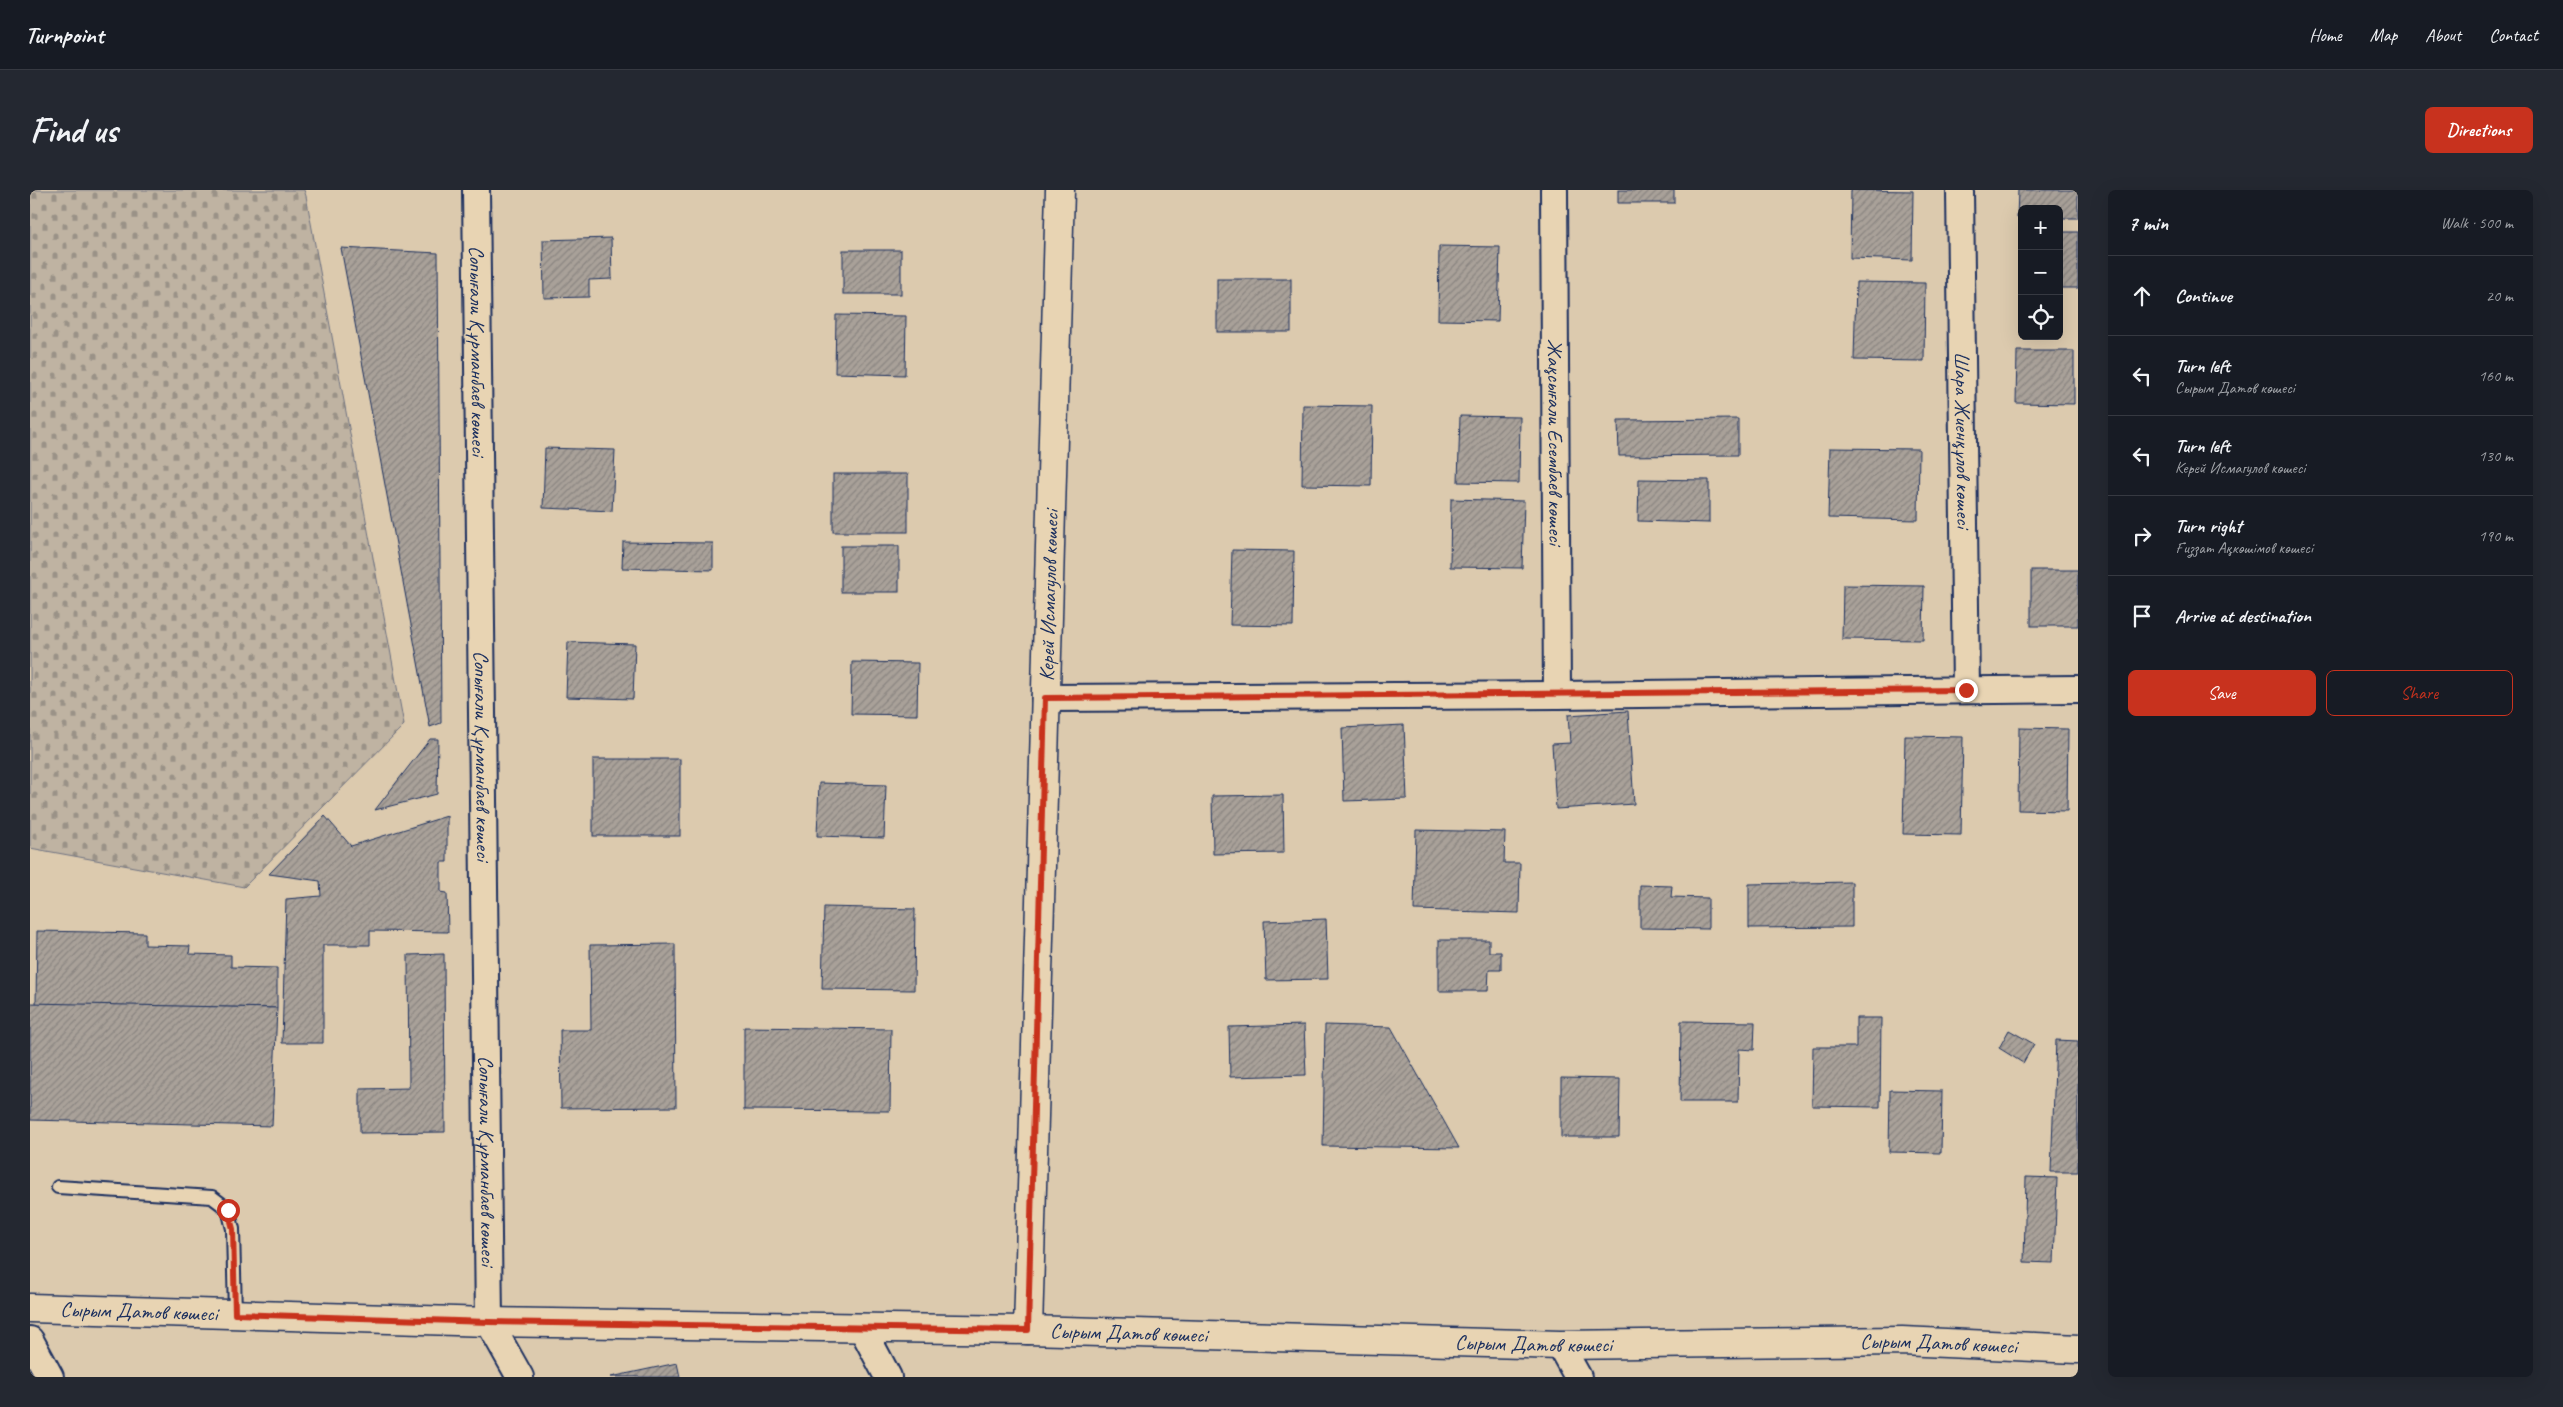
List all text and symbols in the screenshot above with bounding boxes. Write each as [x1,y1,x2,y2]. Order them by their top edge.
text: Turnpoint [25,20,104,50]
text: Home [2309,24,2342,46]
text: Map [2370,24,2397,46]
text: About [2425,24,2461,46]
text: Contact [2489,24,2538,46]
button: Directions [2425,107,2533,153]
text: Find us [30,108,117,153]
map controls [2018,205,2063,340]
button: + [2018,205,2063,250]
text: 7 min [2128,210,2168,236]
text: Walk · 500 m [2441,213,2513,233]
street label: Сопығали Құрманбаев көшесі [464,246,492,459]
button: − [2018,250,2063,295]
icon: ahead [2128,282,2156,310]
text: Continue [2175,284,2232,308]
text: 20 m [2486,286,2513,306]
button: locate [2018,295,2063,340]
street label: Жақсығали Есембаев көшесi [1542,339,1569,548]
street label: Шара Жиенқұлов көшесі [1949,351,1977,532]
text: Turn left [2175,354,2230,378]
icon: left [2128,362,2156,390]
text: 160 m [2479,366,2513,386]
text: Сырым Датов көшесі [2175,378,2295,398]
text: Turn left [2175,434,2230,458]
icon: left [2128,442,2156,470]
text: 130 m [2479,446,2513,466]
text: Керей Исмагулов көшесі [2175,458,2305,478]
street label: Керей Исмагулов көшесі [1033,506,1064,681]
text: Turn right [2175,514,2242,538]
icon: right [2128,522,2156,550]
text: 190 m [2479,526,2513,546]
text: Ғиззат Ақкөшімов көшесi [2175,538,2313,558]
icon: arrive [2128,602,2156,630]
text: Arrive at destination [2175,604,2311,628]
street label: Сопығали Құрманбаев көшесі [468,651,497,864]
button: Save [2128,670,2316,716]
button: Share [2326,670,2513,716]
route end [1955,679,1978,702]
street label: Сопығали Құрманбаев көшесі [473,1056,501,1269]
route start [217,1199,240,1222]
street label: Сырым Датов көшесі [60,1296,221,1327]
street label: Сырым Датов көшесі [1050,1318,1211,1348]
street label: Сырым Датов көшесі [1860,1328,2021,1359]
street label: Сырым Датов көшесі [1455,1329,1615,1358]

